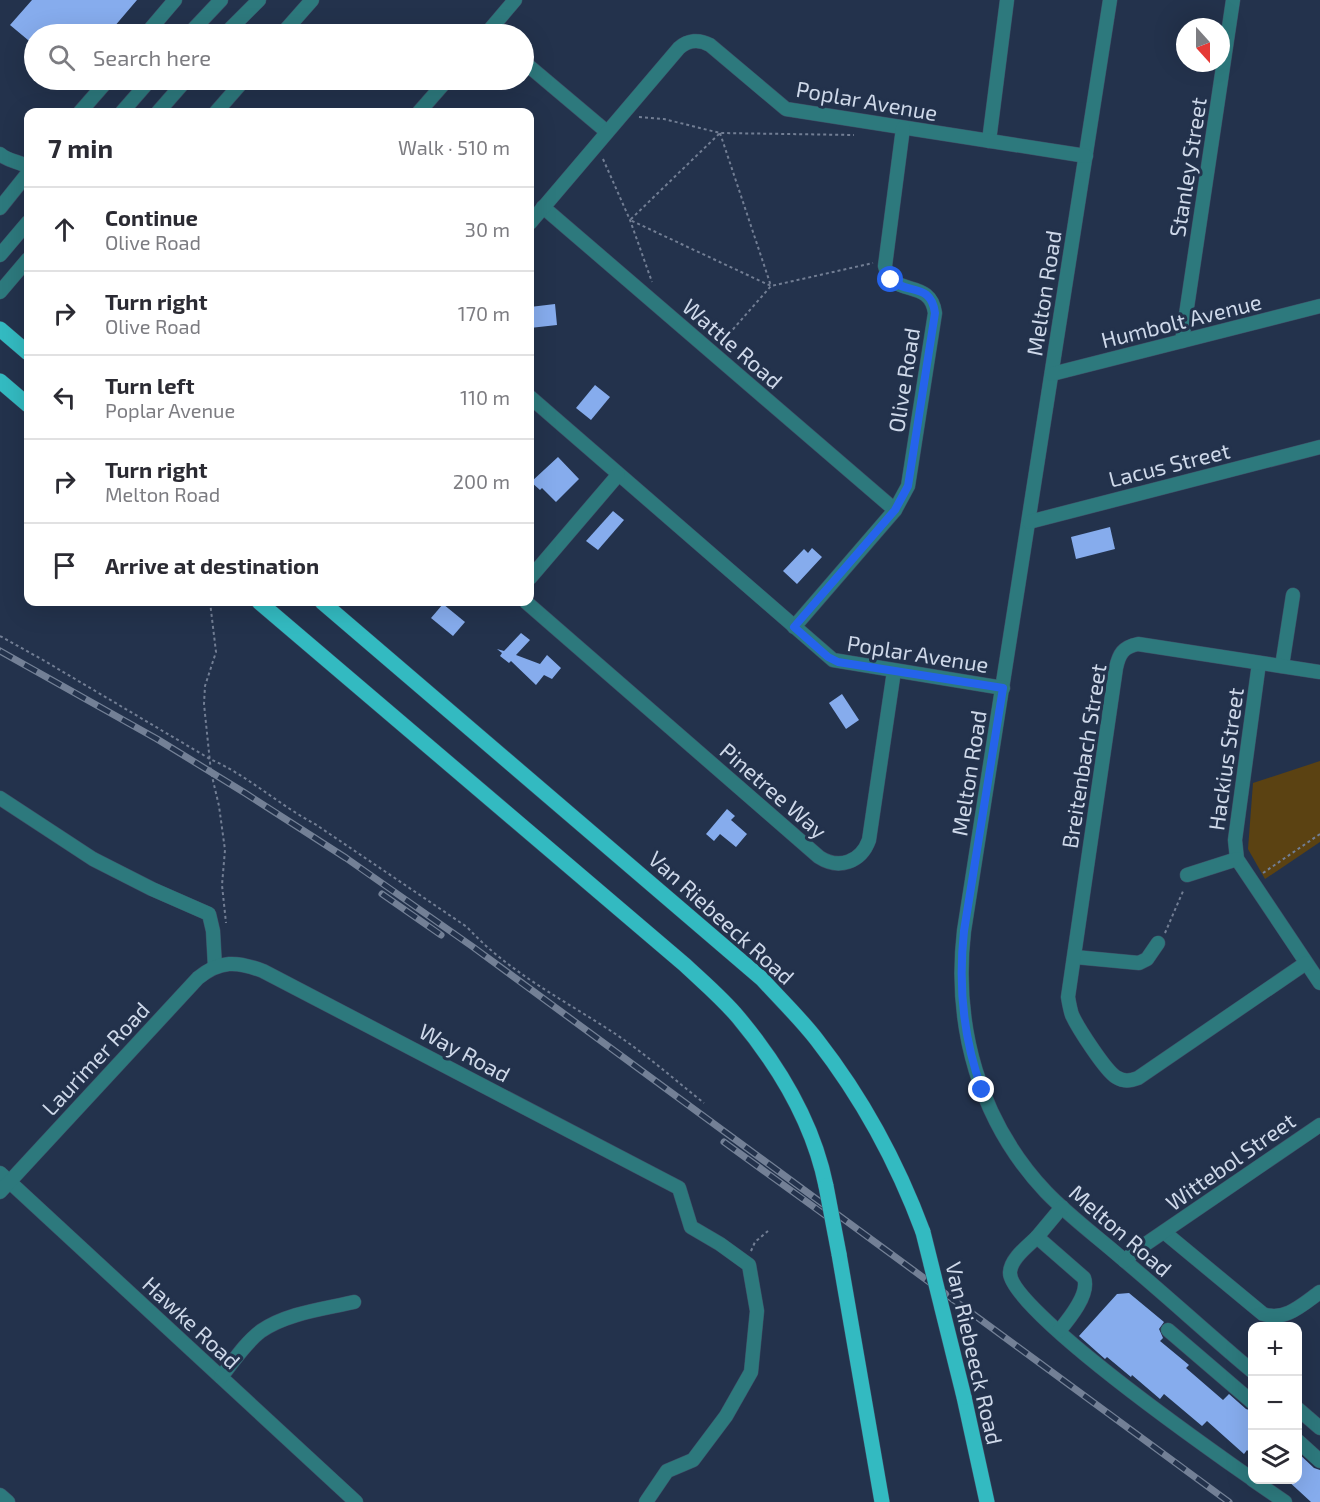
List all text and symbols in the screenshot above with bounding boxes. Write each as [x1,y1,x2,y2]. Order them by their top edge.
north arrow [1176,18,1230,72]
search box [24,24,534,90]
icon: search [45,41,78,74]
text: Search here [93,44,211,70]
street label: Poplar Avenue [794,75,940,125]
street label: Stanley Street [1163,95,1211,239]
text: 7 min [48,132,113,163]
text: Walk · 510 m [398,135,510,159]
text: Continue [105,204,198,230]
icon: ahead [48,213,81,246]
text: 30 m [465,217,510,241]
street label: Melton Road [1020,228,1066,358]
text: Olive Road [105,230,201,254]
route start [877,266,903,292]
street label: Humbolt Avenue [1098,287,1264,353]
text: Turn right [105,288,207,314]
street label: Wattle Road [678,293,788,393]
icon: right [48,297,81,330]
text: 170 m [458,301,510,325]
text: Olive Road [105,314,201,338]
street label: Olive Road [882,326,924,434]
text: Turn left [105,372,194,398]
icon: left [48,381,81,414]
text: 110 m [460,385,510,409]
text: Poplar Avenue [105,398,235,422]
street label: Lacus Street [1106,436,1232,492]
text: Turn right [105,456,207,482]
icon: right [48,465,81,498]
text: 200 m [453,469,510,493]
text: Melton Road [105,482,220,506]
icon: arrive [48,549,81,582]
text: Arrive at destination [105,552,319,578]
street label: Poplar Avenue [845,629,991,677]
street label: Breitenbach Street [1056,662,1110,850]
street label: Hackius Street [1202,686,1248,832]
street label: Melton Road [945,708,991,838]
street label: Pinetree Way [715,737,833,844]
street label: Van Riebeeck Road [644,845,800,989]
street label: Laurimer Road [36,996,154,1120]
street label: Way Road [415,1017,515,1087]
route end [968,1076,994,1102]
street label: Wittebol Street [1160,1107,1300,1215]
street label: Melton Road [1065,1179,1177,1281]
street label: Van Riebeeck Road [941,1259,1009,1447]
street label: Hawke Road [138,1270,246,1374]
map controls [1248,1322,1302,1484]
button: + [1248,1322,1302,1376]
button: − [1248,1376,1302,1430]
button: layers [1248,1430,1302,1484]

